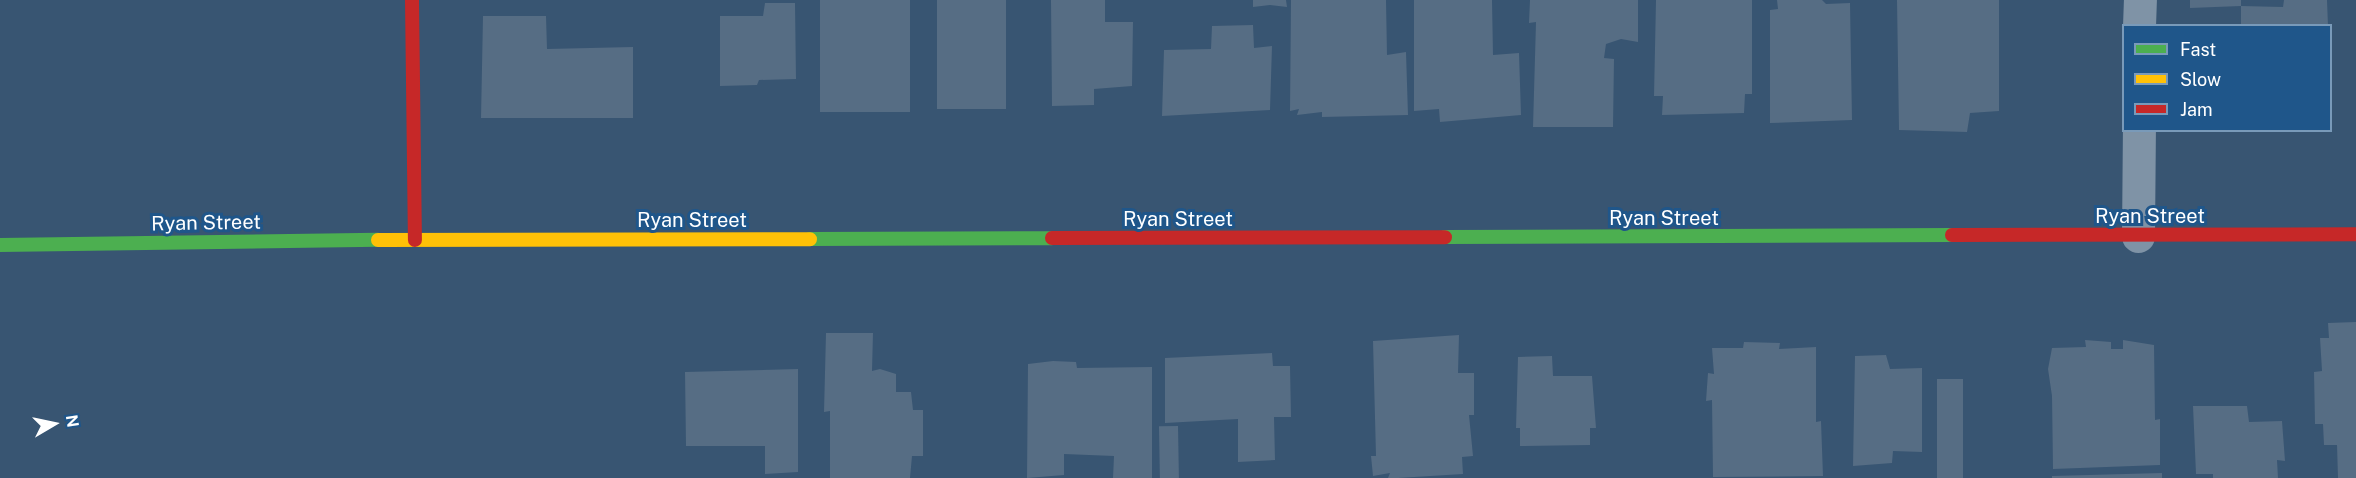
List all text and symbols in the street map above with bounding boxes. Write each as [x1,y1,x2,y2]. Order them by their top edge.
legend [2122,24,2332,132]
text: Fast [2180,39,2216,60]
text: Slow [2180,69,2221,90]
text: Jam [2180,99,2213,120]
street label: Ryan Street [2095,204,2205,228]
street label: Ryan Street [1609,206,1719,230]
street label: Ryan Street [1123,207,1233,231]
street label: Ryan Street [637,208,747,232]
street label: Ryan Street [151,210,261,236]
north arrow [24,394,84,454]
text: N [62,413,83,429]

